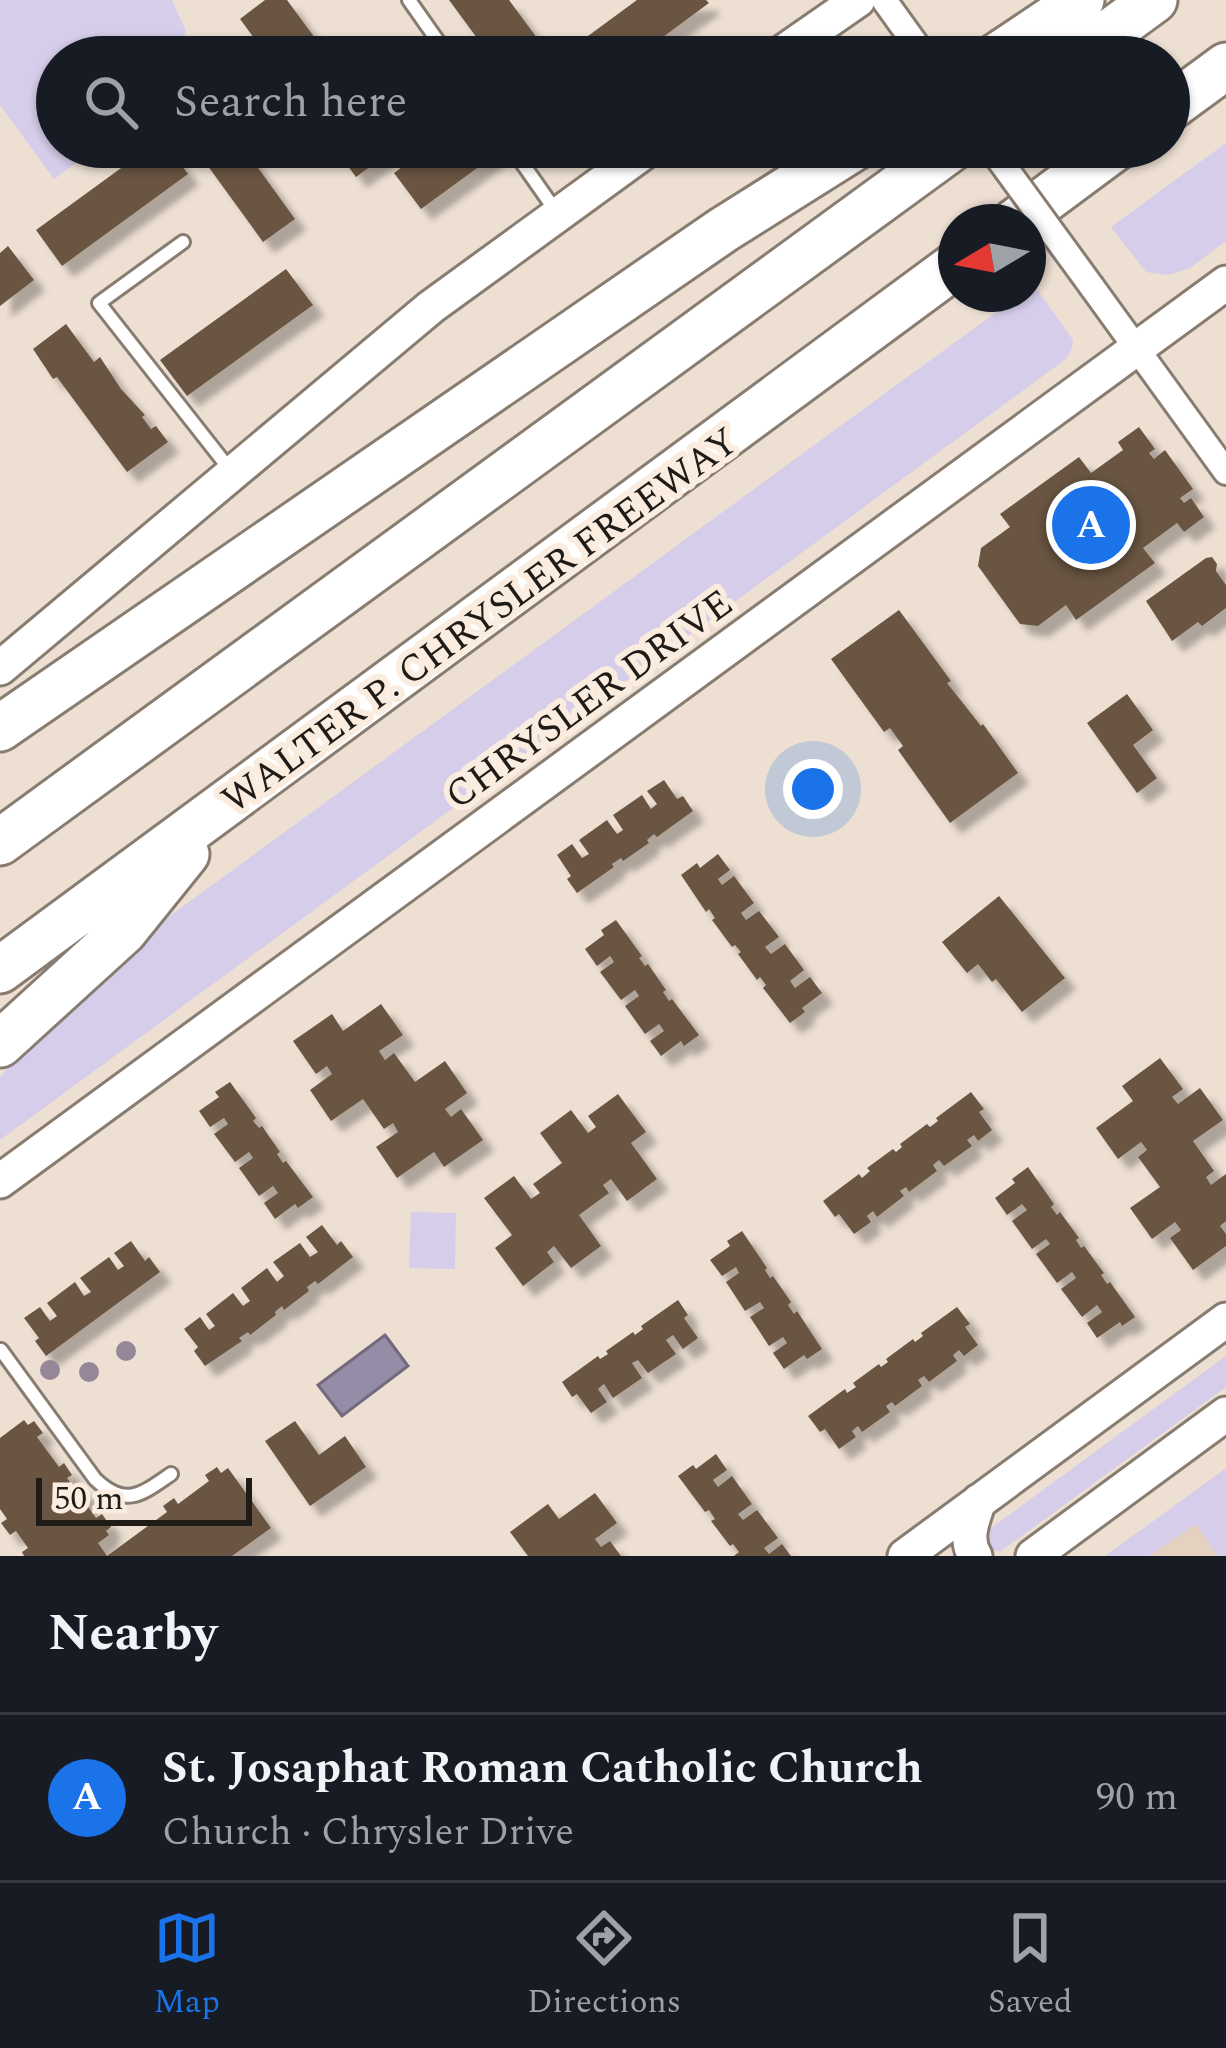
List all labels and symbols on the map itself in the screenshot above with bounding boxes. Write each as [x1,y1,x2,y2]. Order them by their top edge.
north arrow [938,204,1046,312]
street label: WALTER P. CHRYSLER FREEWAY [210,413,751,829]
pin: A [1052,480,1130,570]
street label: CHRYSLER DRIVE [433,575,746,825]
your location [783,759,843,819]
scale bar [36,1472,252,1525]

